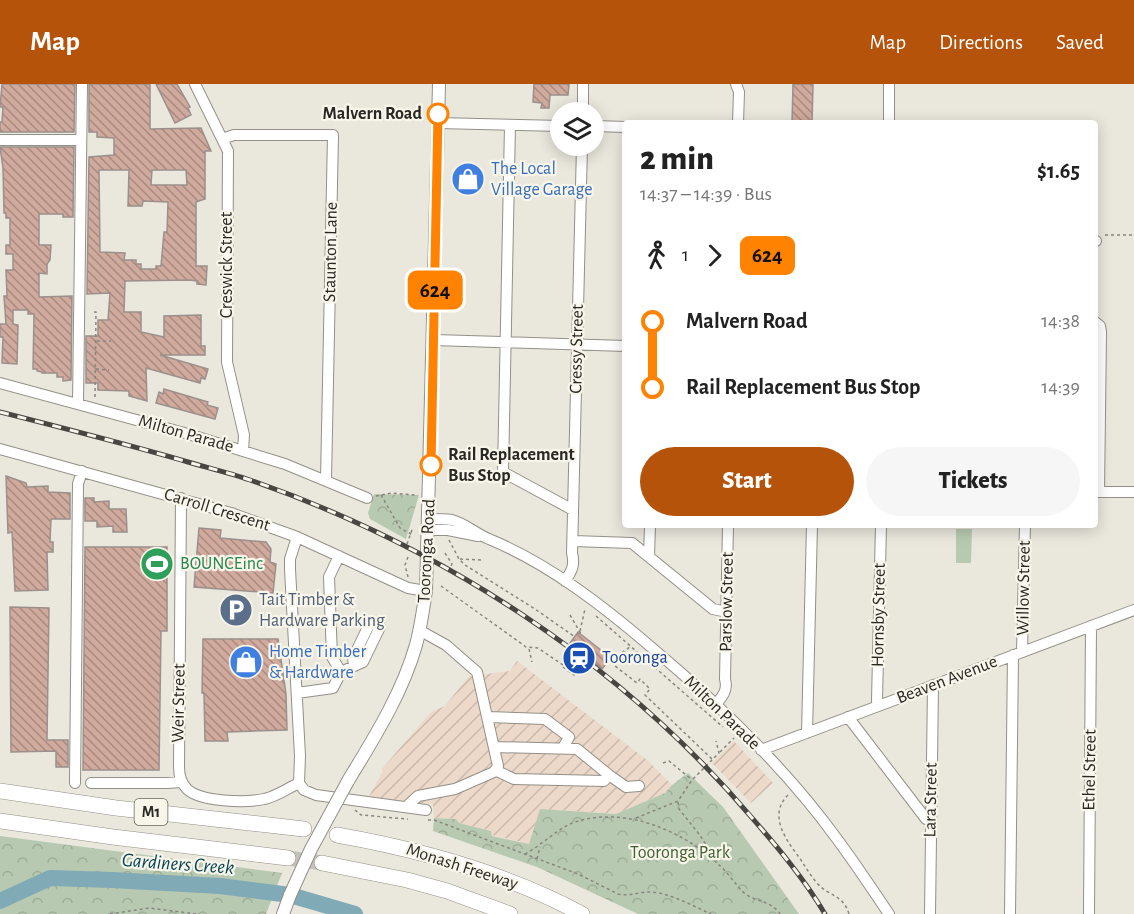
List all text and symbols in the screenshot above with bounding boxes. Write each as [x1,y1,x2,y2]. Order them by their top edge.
text: Map [30,28,80,56]
text: Map [870,32,906,53]
text: Directions [939,32,1023,53]
text: Saved [1056,32,1104,53]
map controls [550,102,604,156]
button: layers [550,102,604,156]
marker: Malvern Road [427,103,449,125]
place label: Malvern Road [323,105,423,123]
text: 2 min [640,143,714,176]
place label: The Local Village Garage [491,160,593,199]
text: $1.65 [1037,160,1080,182]
shop icon: The Local Village Garage [450,161,486,197]
text: 14:37 – 14:39 · Bus [640,184,772,204]
street label: Staunton Lane [321,202,341,302]
street label: Creswick Street [218,211,236,318]
icon: walk [640,239,673,272]
icon: forward [698,239,731,272]
text: 1 [682,245,689,265]
text: 624 [752,245,783,266]
line badge: 624 [400,270,470,310]
text: 624 [420,280,450,301]
street label: Cressy Street [567,304,587,394]
text: Malvern Road [686,310,808,332]
text: 14:38 [1041,311,1080,331]
text: Rail Replacement Bus Stop [686,376,920,398]
text: 14:39 [1041,377,1080,397]
street label: Milton Parade [136,412,236,456]
place label: Rail Replacement Bus Stop [448,446,575,485]
button: Start [640,447,854,516]
button: Tickets [866,447,1080,516]
marker: Rail Replacement Bus Stop [420,454,442,476]
street label: Carroll Crescent [162,485,272,535]
street label: Tooronga Road [415,498,439,604]
street label: Willow Street [1014,540,1034,636]
sports icon: BOUNCEinc [139,546,175,582]
street label: Parslow Street [717,552,737,652]
place label: BOUNCEinc [180,555,263,573]
street label: Hornsby Street [869,562,889,667]
place label: Tait Timber & Hardware Parking [259,591,385,630]
parking icon: Tait Timber & Hardware Parking [218,592,254,628]
station icon: Tooronga [561,640,597,676]
place label: Home Timber & Hardware [269,643,366,682]
shop icon: Home Timber & Hardware [228,644,264,680]
place label: Tooronga [602,649,668,667]
street label: Beaven Avenue [894,653,1000,707]
street label: Weir Street [169,663,189,743]
street label: Milton Parade [681,672,763,754]
street label: Ethel Street [1080,729,1100,811]
street label: Lara Street [921,762,941,838]
road number: M1 [134,799,168,825]
street label: Monash Freeway [404,840,520,894]
park label: Tooronga Park [630,844,731,862]
water label: Gardiners Creek [121,850,235,878]

